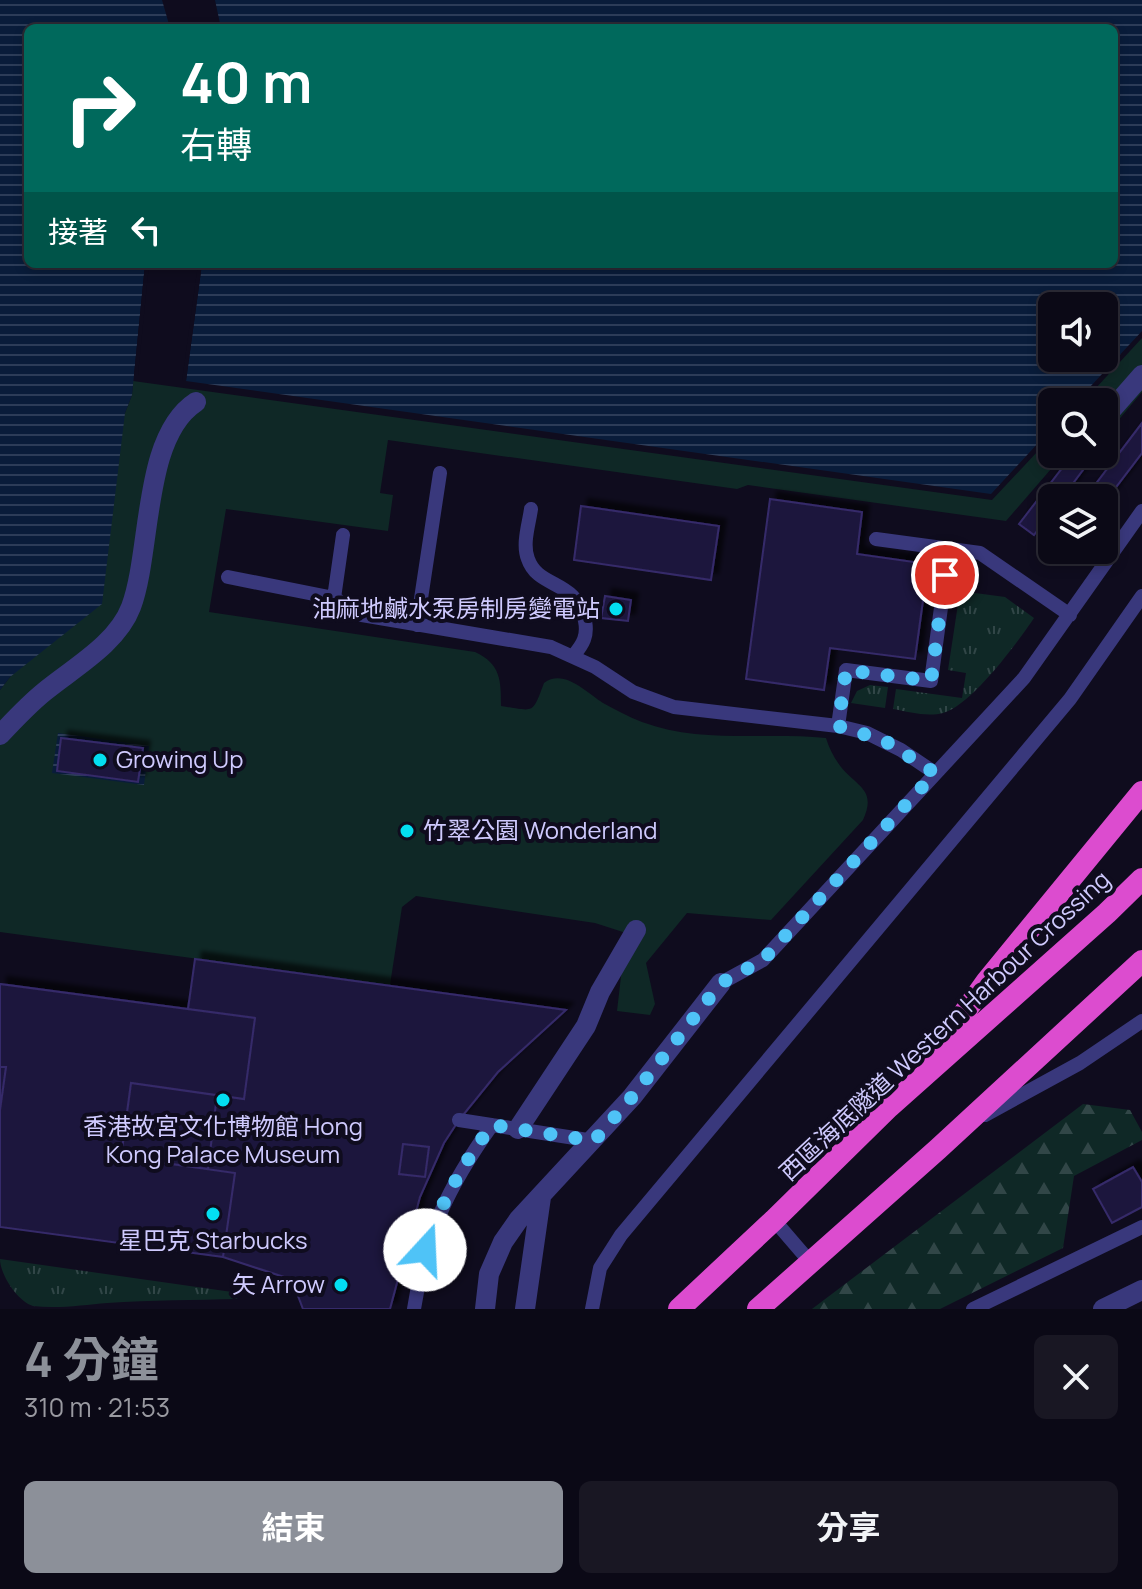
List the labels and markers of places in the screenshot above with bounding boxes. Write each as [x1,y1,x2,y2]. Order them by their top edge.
pin [911,541,979,609]
place label: 油麻地鹹水泵房制房變電站 [312,591,600,624]
marker: 油麻地鹹水泵房制房變電站 [607,600,625,618]
place label: Growing Up [116,742,243,775]
marker: Growing Up [91,751,109,769]
place label: 竹翠公園 Wonderland [423,813,657,846]
marker: 竹翠公園 Wonderland [398,822,416,840]
marker: 香港故宮文化博物館 Hong Kong Palace Museum [214,1091,232,1109]
place label: 香港故宮文化博物館 Hong Kong Palace Museum [83,1109,363,1170]
marker: 星巴克 Starbucks [204,1205,222,1223]
place label: 星巴克 Starbucks [118,1223,308,1256]
place label: 矢 Arrow [232,1267,325,1300]
marker: 矢 Arrow [332,1276,350,1294]

